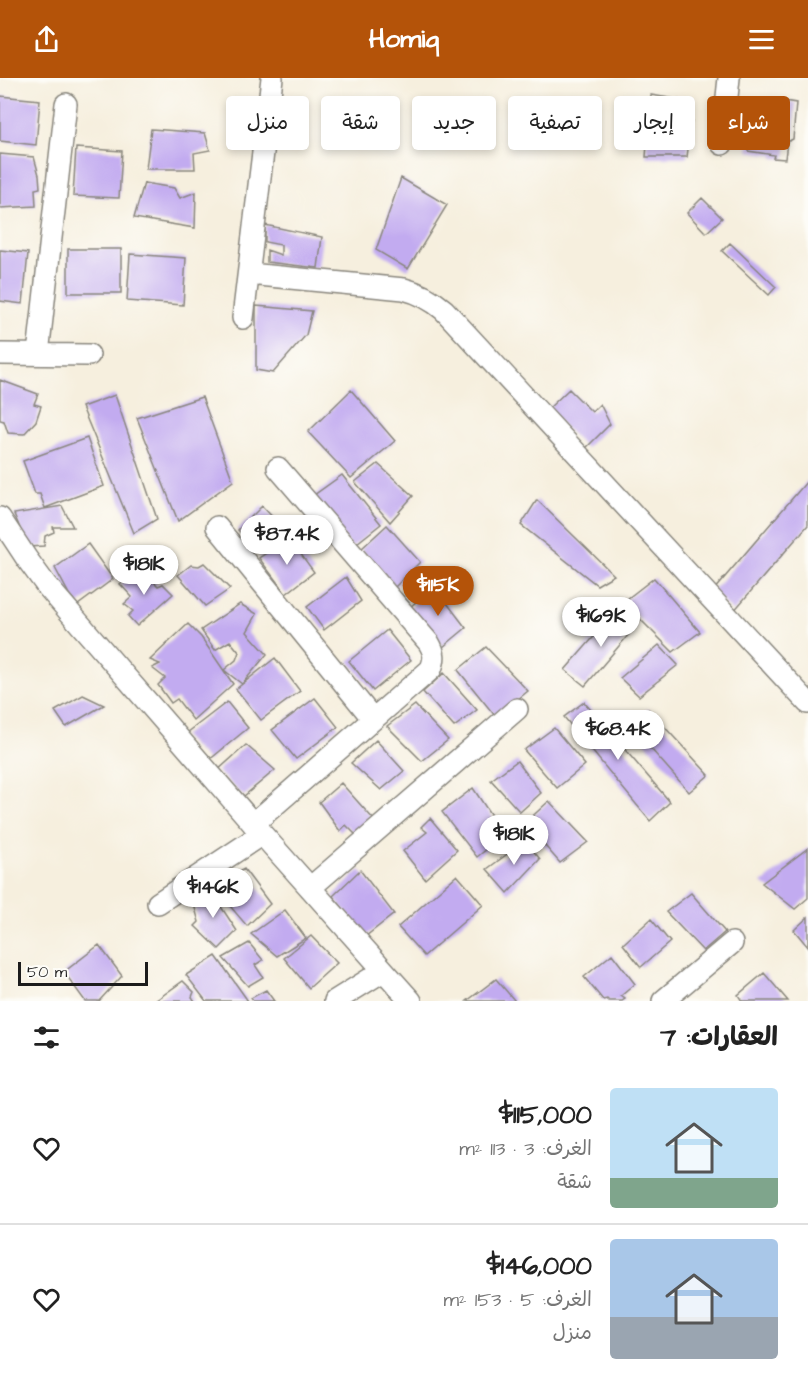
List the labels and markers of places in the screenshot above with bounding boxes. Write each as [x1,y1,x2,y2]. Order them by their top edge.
pin: $87.4K [238,515,336,566]
pin: $181K [102,545,186,596]
pin: $115K [396,566,480,617]
pin: $169K [559,597,643,648]
pin: $68.4K [569,710,667,761]
pin: $181K [472,815,556,866]
pin: $146K [171,868,255,919]

